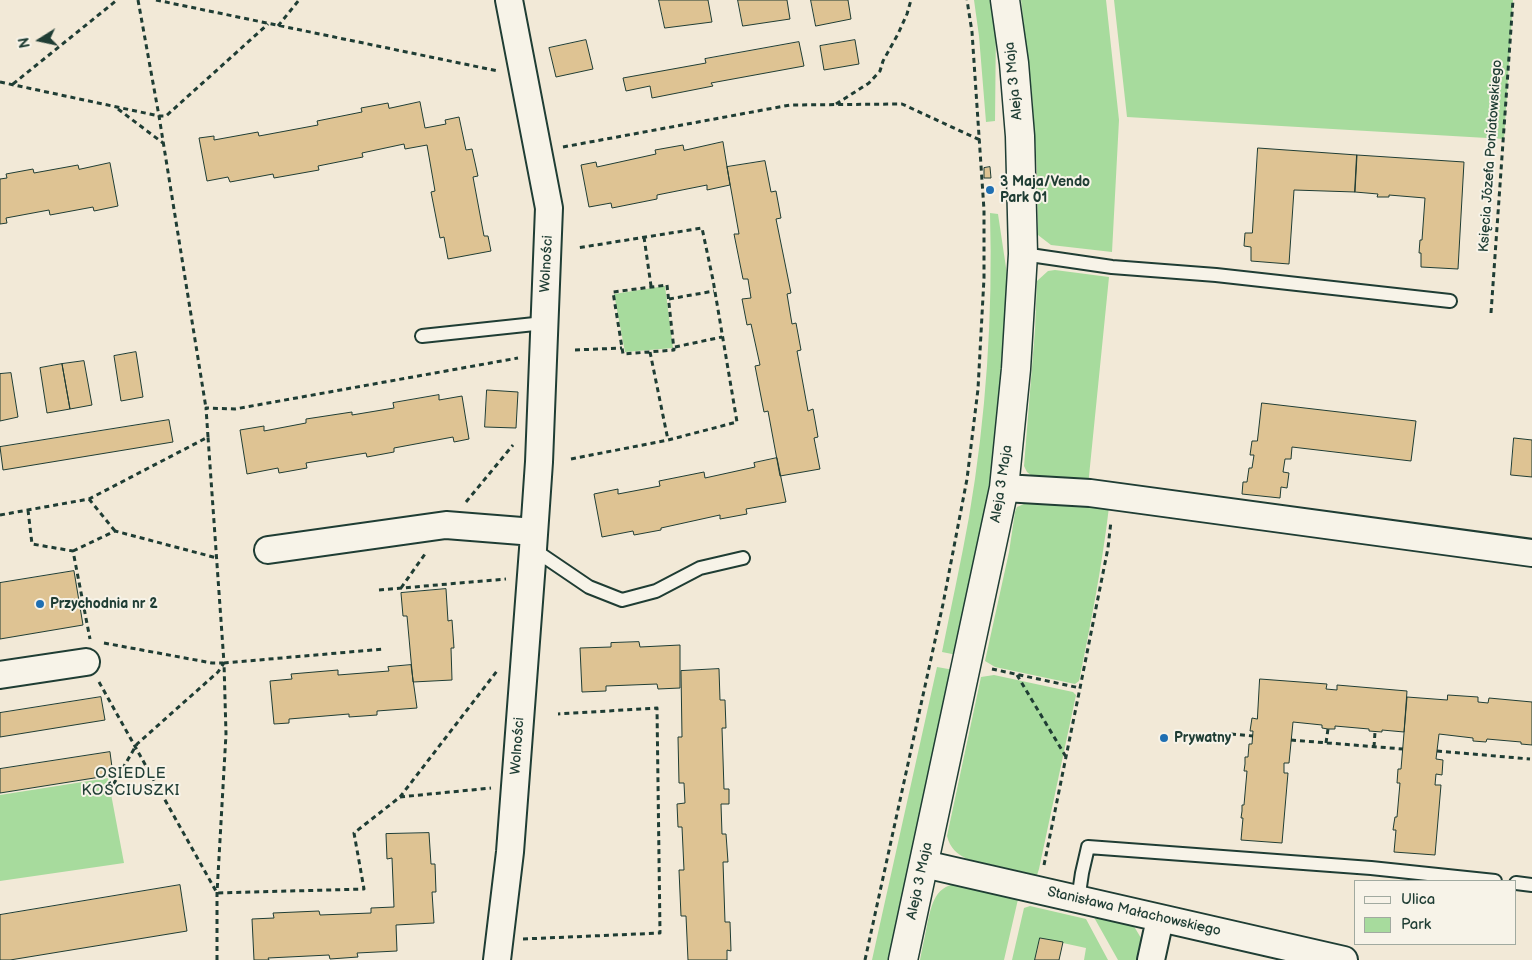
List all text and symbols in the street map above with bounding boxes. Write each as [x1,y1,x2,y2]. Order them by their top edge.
north arrow [15,15,65,65]
text: N [15,36,34,49]
street label: Aleja 3 Maja [1002,41,1026,121]
street label: Księcia Józefa Poniatowskiego [1476,59,1506,253]
place label: 3 Maja/Vendo Park 01 [1000,174,1090,206]
marker: 3 Maja/Vendo Park 01 [984,184,996,196]
street label: Wolności [537,235,557,293]
street label: Aleja 3 Maja [988,444,1016,524]
place label: Przychodnia nr 2 [50,596,158,612]
marker: Przychodnia nr 2 [34,598,46,610]
street label: Wolności [508,717,528,775]
place label: Prywatny [1174,730,1231,746]
marker: Prywatny [1158,732,1170,744]
district label: OSIEDLE KOŚCIUSZKI [80,765,182,800]
street label: Aleja 3 Maja [904,841,936,921]
legend [1354,880,1517,945]
street label: Stanisława Małachowskiego [1046,884,1222,940]
text: Ulica [1401,890,1435,909]
text: Park [1401,915,1431,934]

